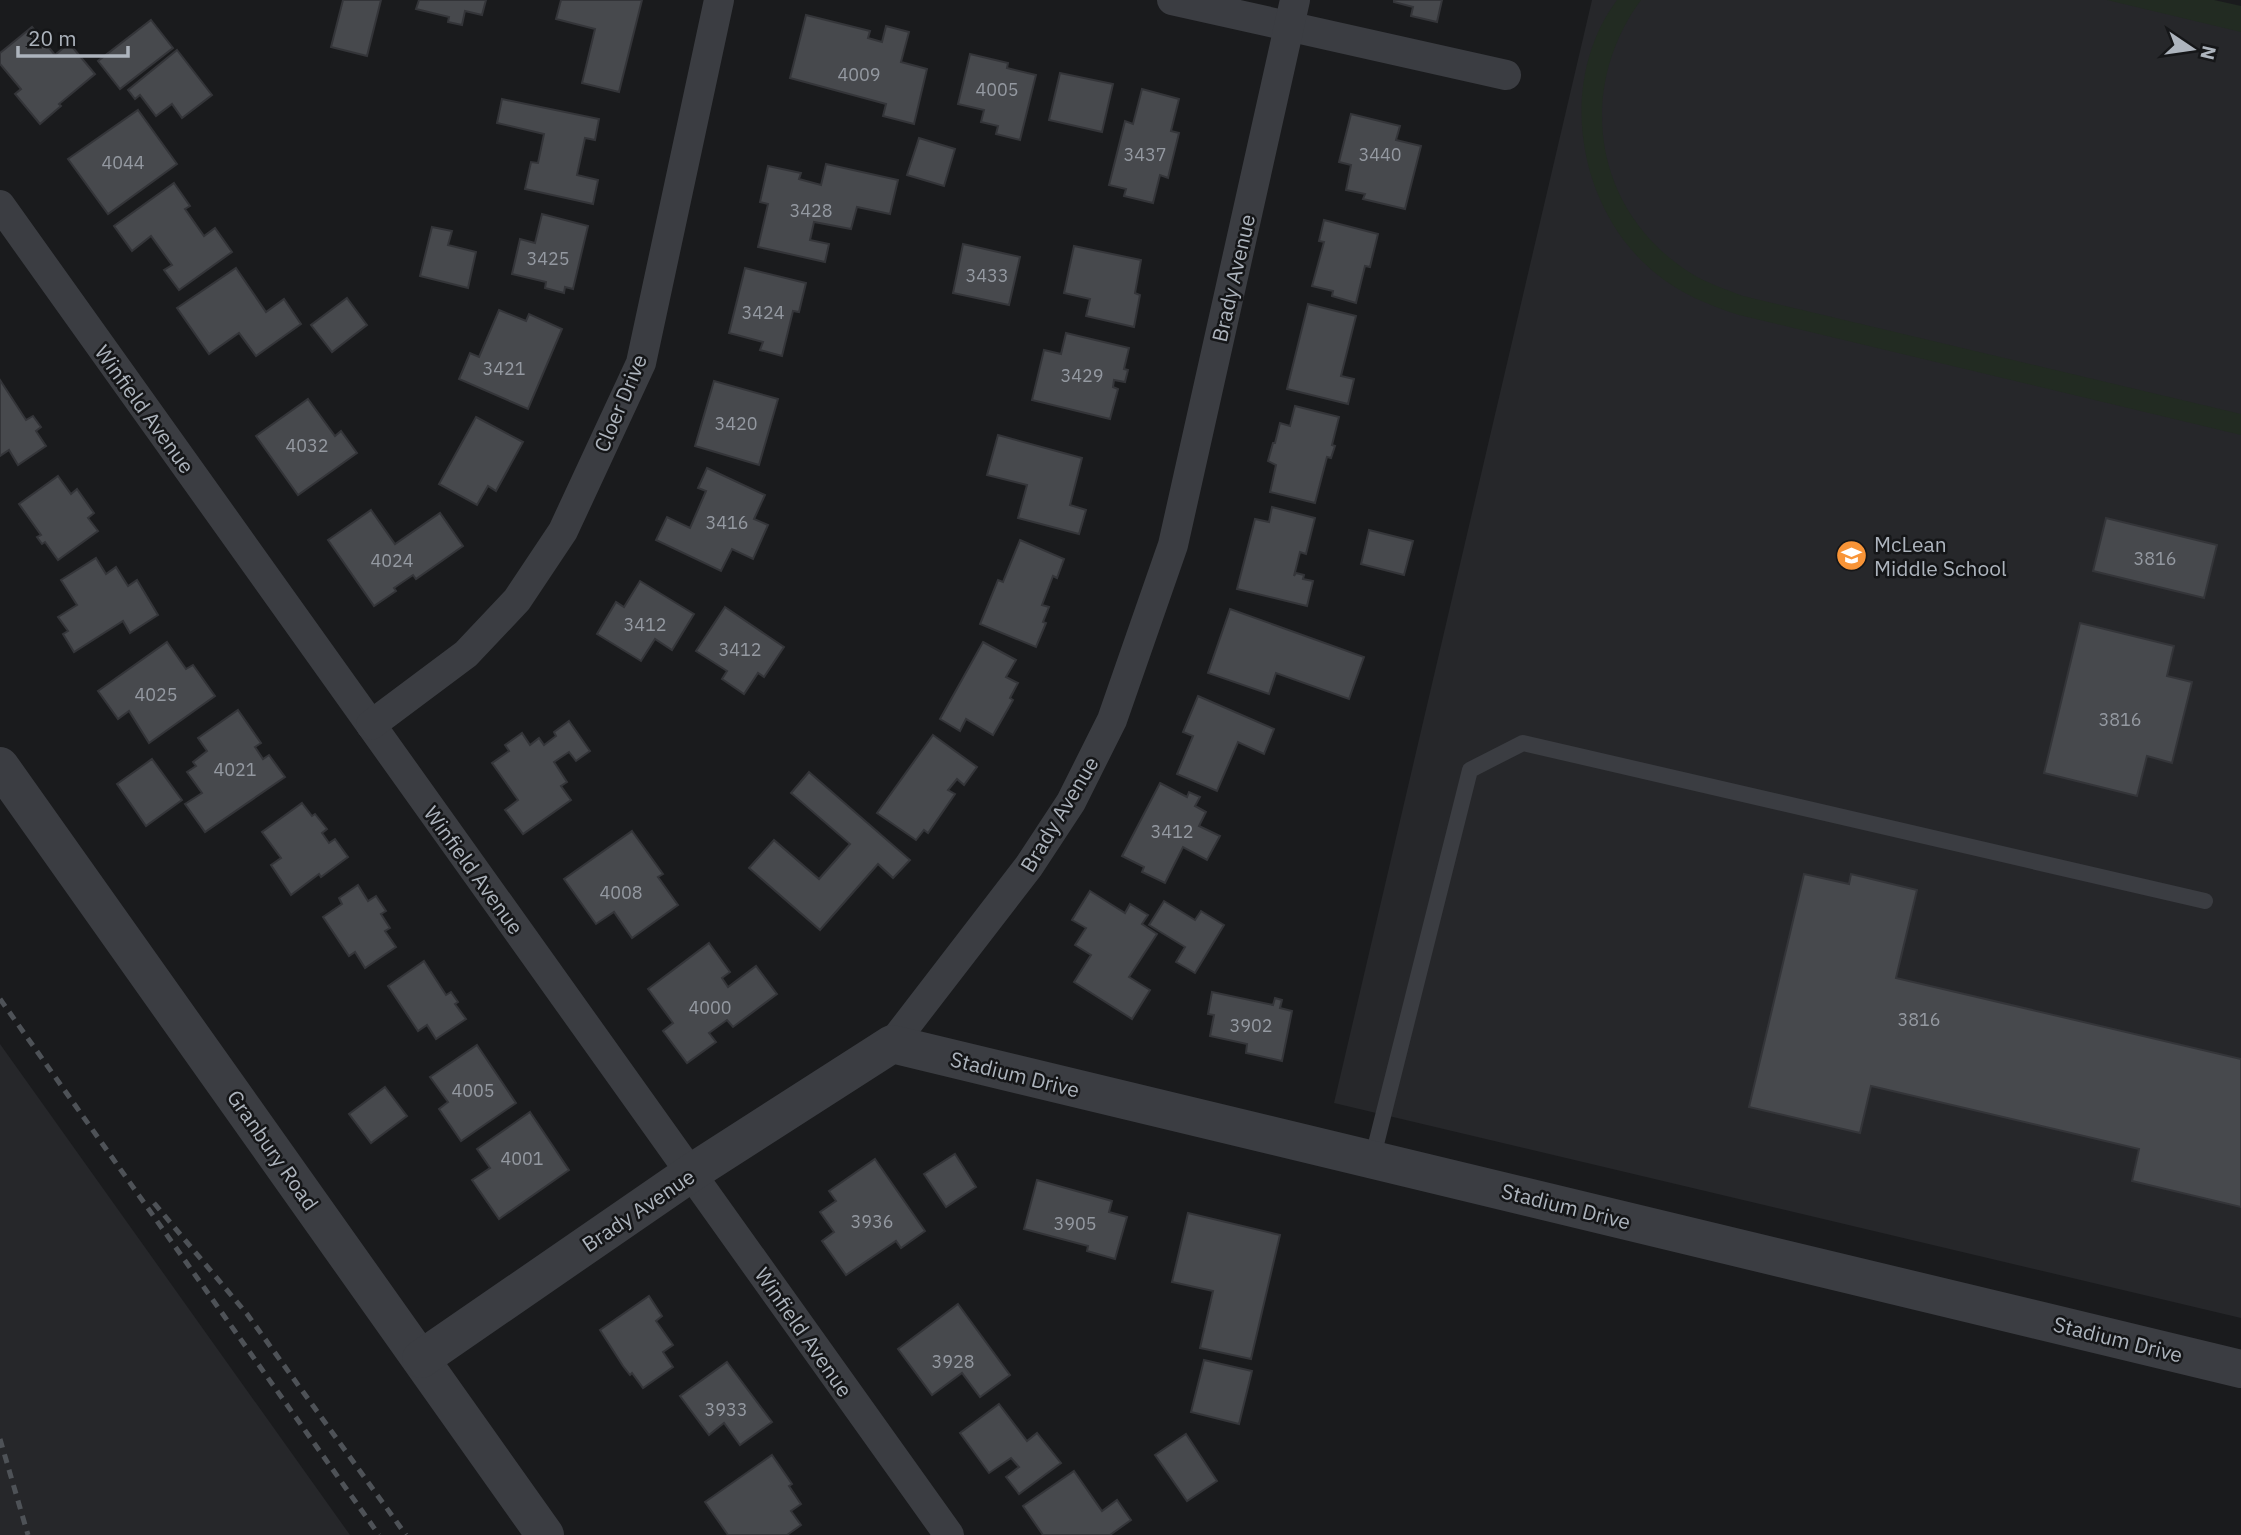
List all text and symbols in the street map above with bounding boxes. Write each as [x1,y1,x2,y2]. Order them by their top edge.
scale bar [18,14,128,58]
north arrow [2157,14,2227,84]
text: 20 m [28,24,77,52]
text: N [2195,43,2222,62]
house number: 4009 [837,63,881,86]
house number: 4005 [975,78,1019,101]
house number: 3437 [1123,143,1167,166]
house number: 3440 [1358,143,1402,166]
house number: 4044 [101,151,145,174]
house number: 3428 [789,199,833,222]
street label: Brady Avenue [1205,211,1261,345]
house number: 3425 [526,247,570,270]
house number: 3433 [965,264,1009,287]
house number: 3424 [741,301,785,324]
street label: Winfield Avenue [89,339,201,479]
street label: Cloer Drive [587,350,653,456]
house number: 3421 [482,357,526,380]
house number: 3429 [1060,364,1104,387]
house number: 3420 [714,412,758,435]
house number: 4032 [285,434,329,457]
house number: 3416 [705,511,749,534]
place label: McLean Middle School [1874,530,2007,582]
school or university icon: McLean Middle School [1834,539,1868,573]
house number: 3816 [2133,547,2177,570]
house number: 4024 [370,549,414,572]
house number: 3412 [623,613,667,636]
house number: 3412 [718,638,762,661]
house number: 4025 [134,683,178,706]
house number: 3816 [2098,708,2142,731]
street label: Brady Avenue [1013,751,1105,877]
house number: 4021 [213,758,257,781]
street label: Winfield Avenue [418,800,530,940]
house number: 3412 [1150,820,1194,843]
house number: 4008 [599,881,643,904]
house number: 4000 [688,996,732,1019]
house number: 3816 [1897,1008,1941,1031]
house number: 3902 [1229,1014,1273,1037]
street label: Stadium Drive [947,1044,1083,1104]
house number: 4005 [451,1079,495,1102]
street label: Granbury Road [221,1084,325,1216]
house number: 4001 [500,1147,544,1170]
street label: Brady Avenue [576,1162,700,1258]
street label: Stadium Drive [1498,1176,1634,1236]
house number: 3936 [850,1210,894,1233]
house number: 3905 [1053,1212,1097,1235]
street label: Winfield Avenue [749,1262,859,1402]
street label: Stadium Drive [2050,1309,2186,1369]
house number: 3928 [931,1350,975,1373]
house number: 3933 [704,1398,748,1421]

